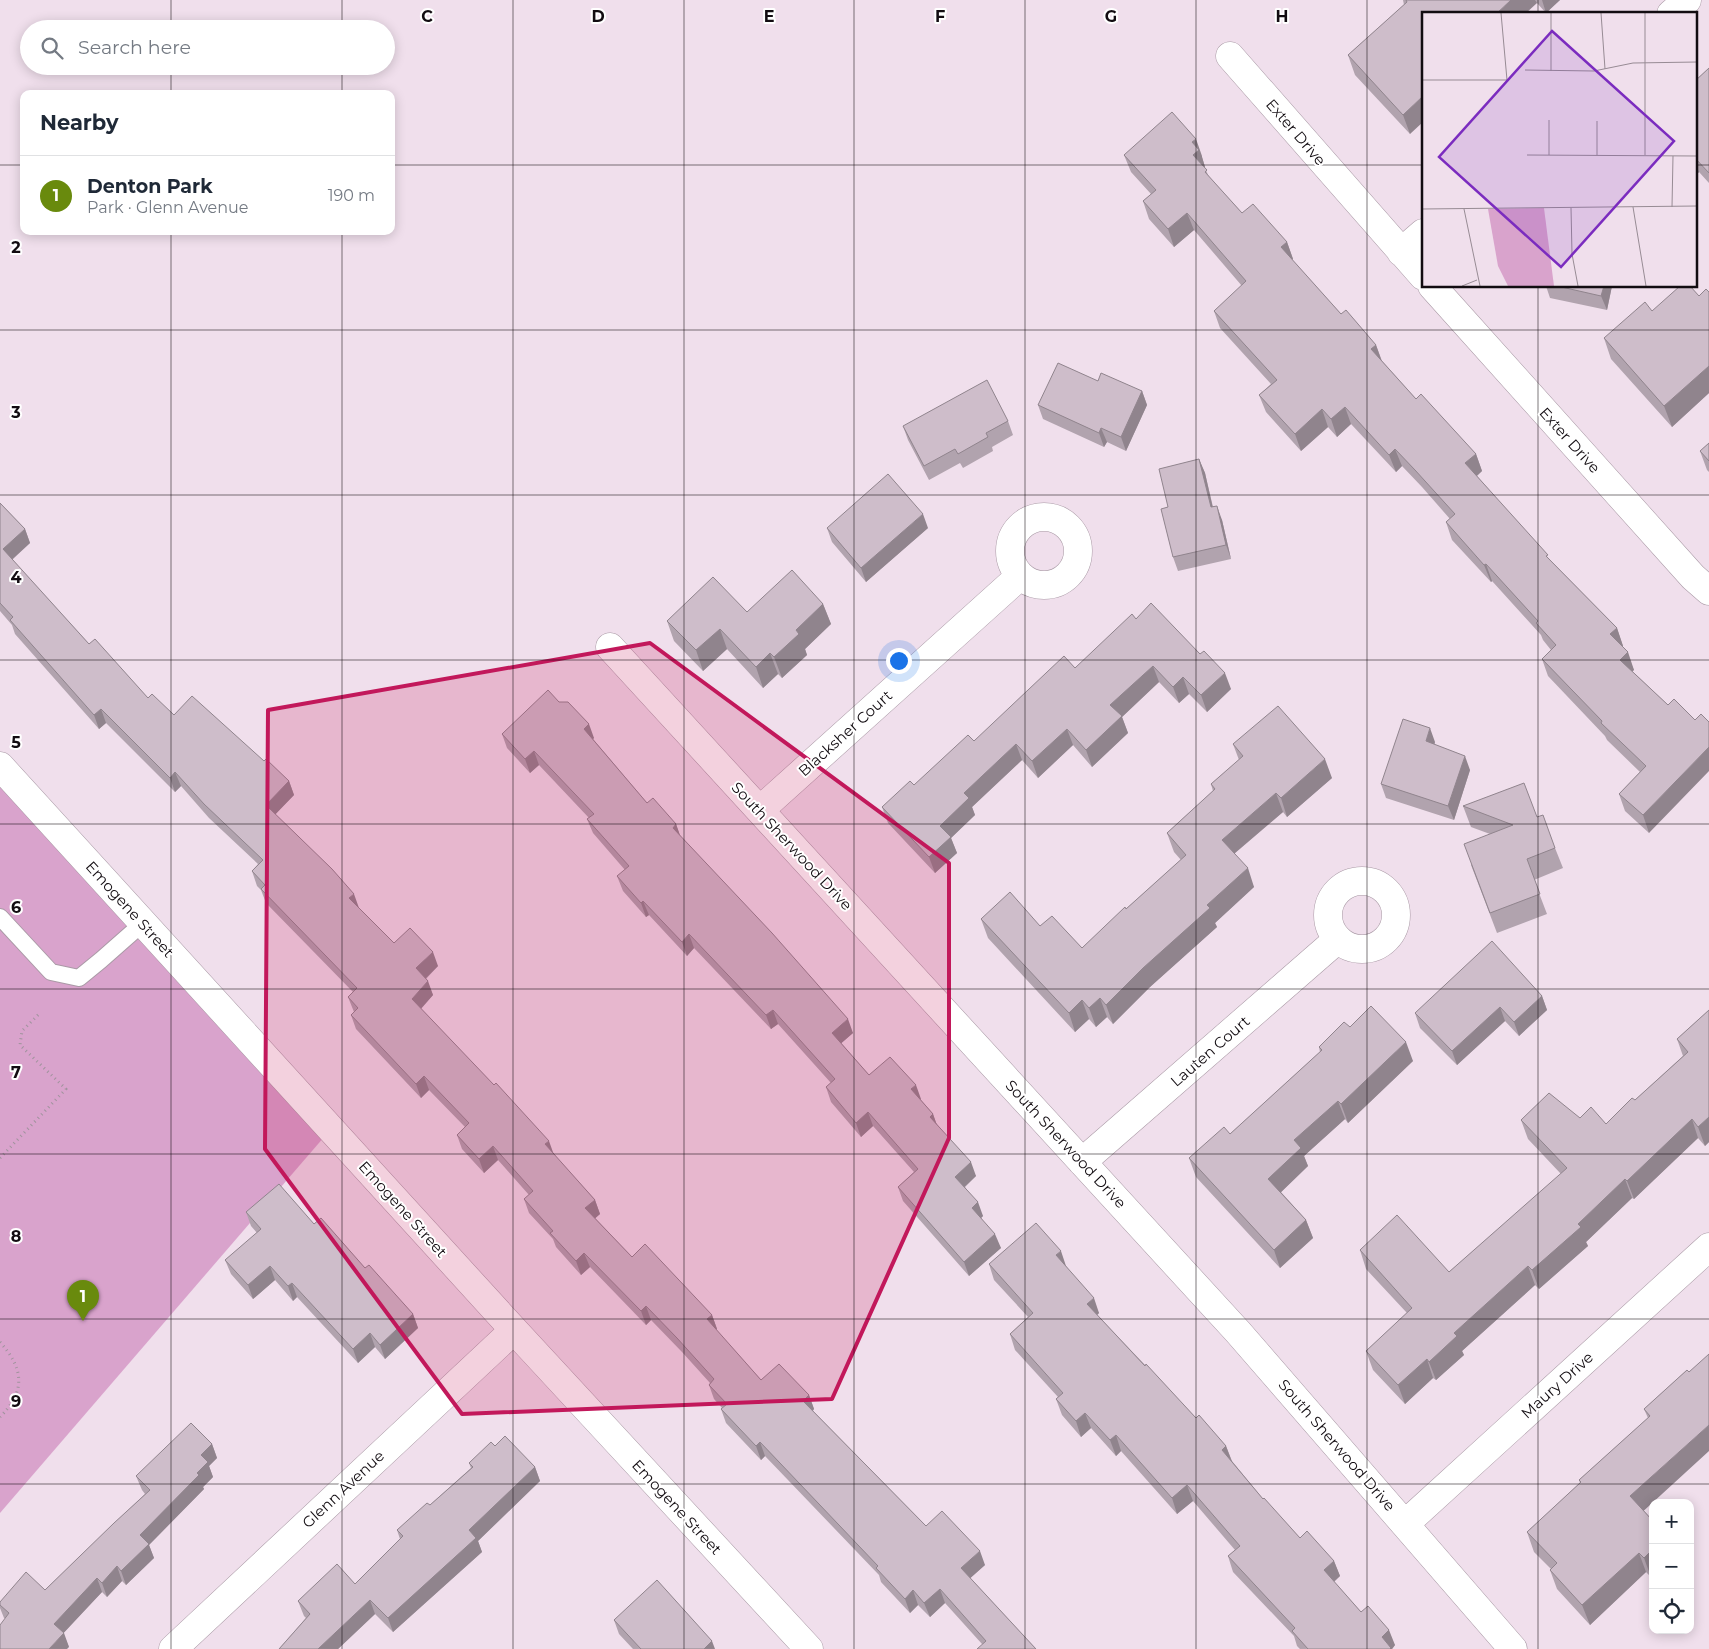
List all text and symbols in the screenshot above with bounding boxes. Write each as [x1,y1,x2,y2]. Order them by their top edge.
text: C [421,7,433,26]
text: D [591,7,605,26]
text: E [764,7,774,26]
text: F [935,7,945,26]
text: G [1105,7,1117,26]
text: H [1276,7,1288,26]
inset map [1422,12,1696,288]
search box [20,20,395,75]
icon: search [38,34,66,62]
text: Search here [78,36,191,59]
street label: Exter Drive [1262,95,1330,169]
text: Nearby [40,110,119,135]
text: Denton Park [87,175,213,198]
text: 1 [53,186,59,205]
text: 190 m [328,186,375,205]
text: Park · Glenn Avenue [87,198,249,217]
text: 2 [11,238,21,257]
text: 3 [10,403,21,422]
street label: Exter Drive [1536,403,1604,477]
text: 4 [10,568,22,587]
your location [886,648,912,674]
street label: Blacksher Court [794,686,896,780]
text: 5 [11,733,21,752]
street label: South Sherwood Drive [728,778,856,914]
street label: Emogene Street [82,857,178,961]
text: 6 [11,898,21,917]
street label: Lauten Court [1166,1011,1254,1091]
text: 7 [11,1063,21,1082]
street label: South Sherwood Drive [1002,1076,1130,1212]
street label: Emogene Street [355,1157,451,1261]
text: 8 [11,1227,21,1246]
pin: 1 [67,1280,99,1321]
street label: Maury Drive [1517,1348,1597,1422]
street label: South Sherwood Drive [1274,1375,1400,1515]
text: 9 [11,1392,21,1411]
street label: Glenn Avenue [298,1446,388,1532]
street label: Emogene Street [628,1455,726,1559]
map controls [1649,1499,1694,1634]
button: + [1649,1499,1694,1544]
button: − [1649,1544,1694,1589]
button: locate [1649,1589,1694,1634]

